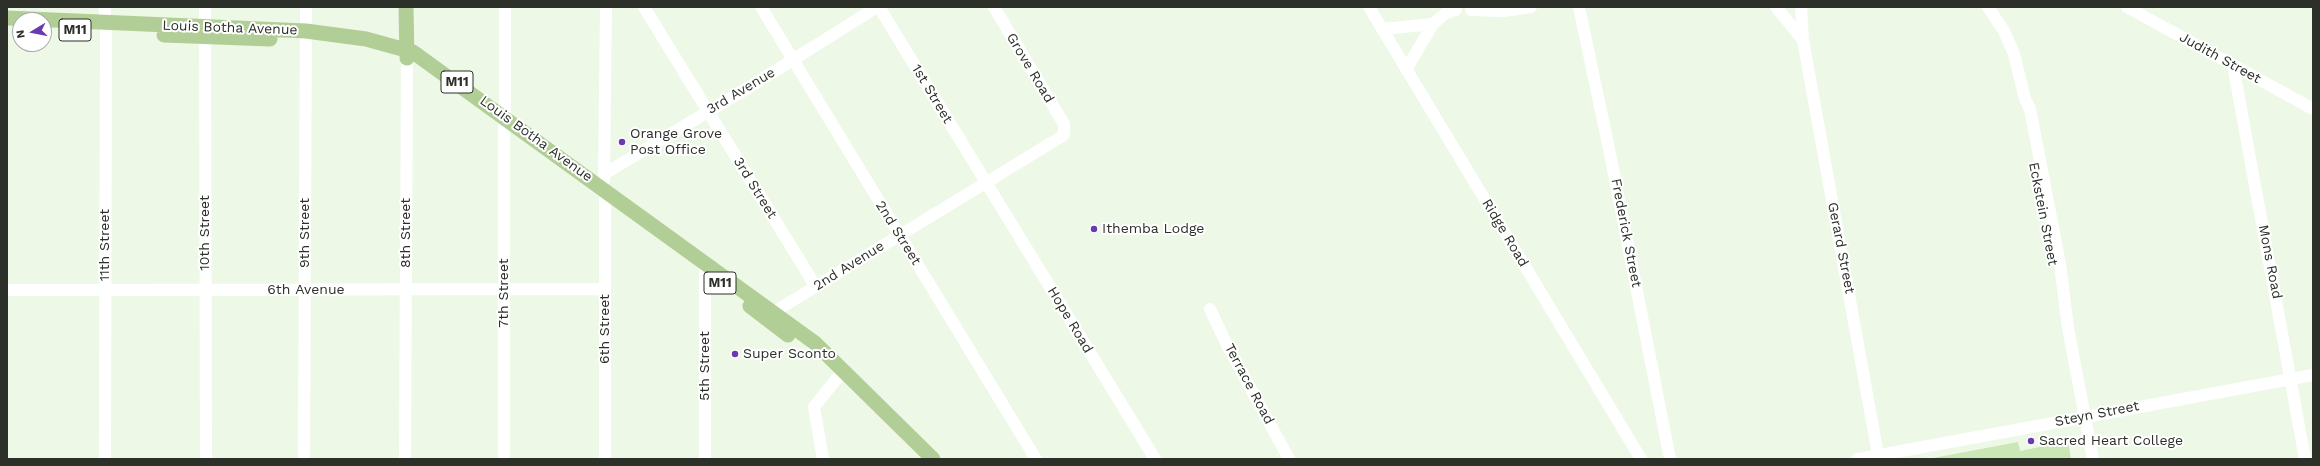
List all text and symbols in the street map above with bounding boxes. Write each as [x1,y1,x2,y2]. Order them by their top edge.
north arrow [12,12,52,52]
street label: Louis Botha Avenue [162,17,298,39]
road number: M11 [59,19,91,41]
text: N [14,29,28,39]
street label: Judith Street [2176,29,2264,87]
street label: Grove Road [1003,30,1057,106]
street label: 1st Street [908,62,956,126]
street label: 3rd Avenue [704,64,778,118]
road number: M11 [441,71,473,93]
street label: Louis Botha Avenue [476,92,596,186]
place label: Orange Grove Post Office [630,126,722,158]
marker: Orange Grove Post Office [617,137,627,147]
street label: 3rd Street [730,154,780,222]
street label: Eckstein Street [2025,161,2061,267]
street label: Frederick Street [1607,177,1645,289]
street label: 10th Street [197,195,213,271]
street label: Ridge Road [1478,196,1532,270]
street label: 9th Street [297,198,313,268]
street label: 8th Street [398,198,414,268]
street label: 2nd Street [872,198,924,268]
street label: Gerard Street [1824,201,1858,295]
street label: 11th Street [97,209,113,281]
place label: Ithemba Lodge [1102,221,1204,237]
street label: Mons Road [2255,223,2285,301]
marker: Ithemba Lodge [1089,224,1099,234]
street label: 2nd Avenue [811,238,887,294]
street label: 7th Street [496,258,512,328]
road number: M11 [704,272,736,294]
street label: 6th Avenue [267,282,345,298]
street label: Hope Road [1044,284,1096,356]
street label: 6th Street [597,294,613,364]
street label: 5th Street [697,331,713,401]
street label: Terrace Road [1221,341,1277,427]
place label: Super Sconto [743,346,836,362]
marker: Super Sconto [730,349,740,359]
street label: Steyn Street [2053,398,2141,430]
place label: Sacred Heart College [2039,433,2183,449]
marker: Sacred Heart College [2026,436,2036,446]

